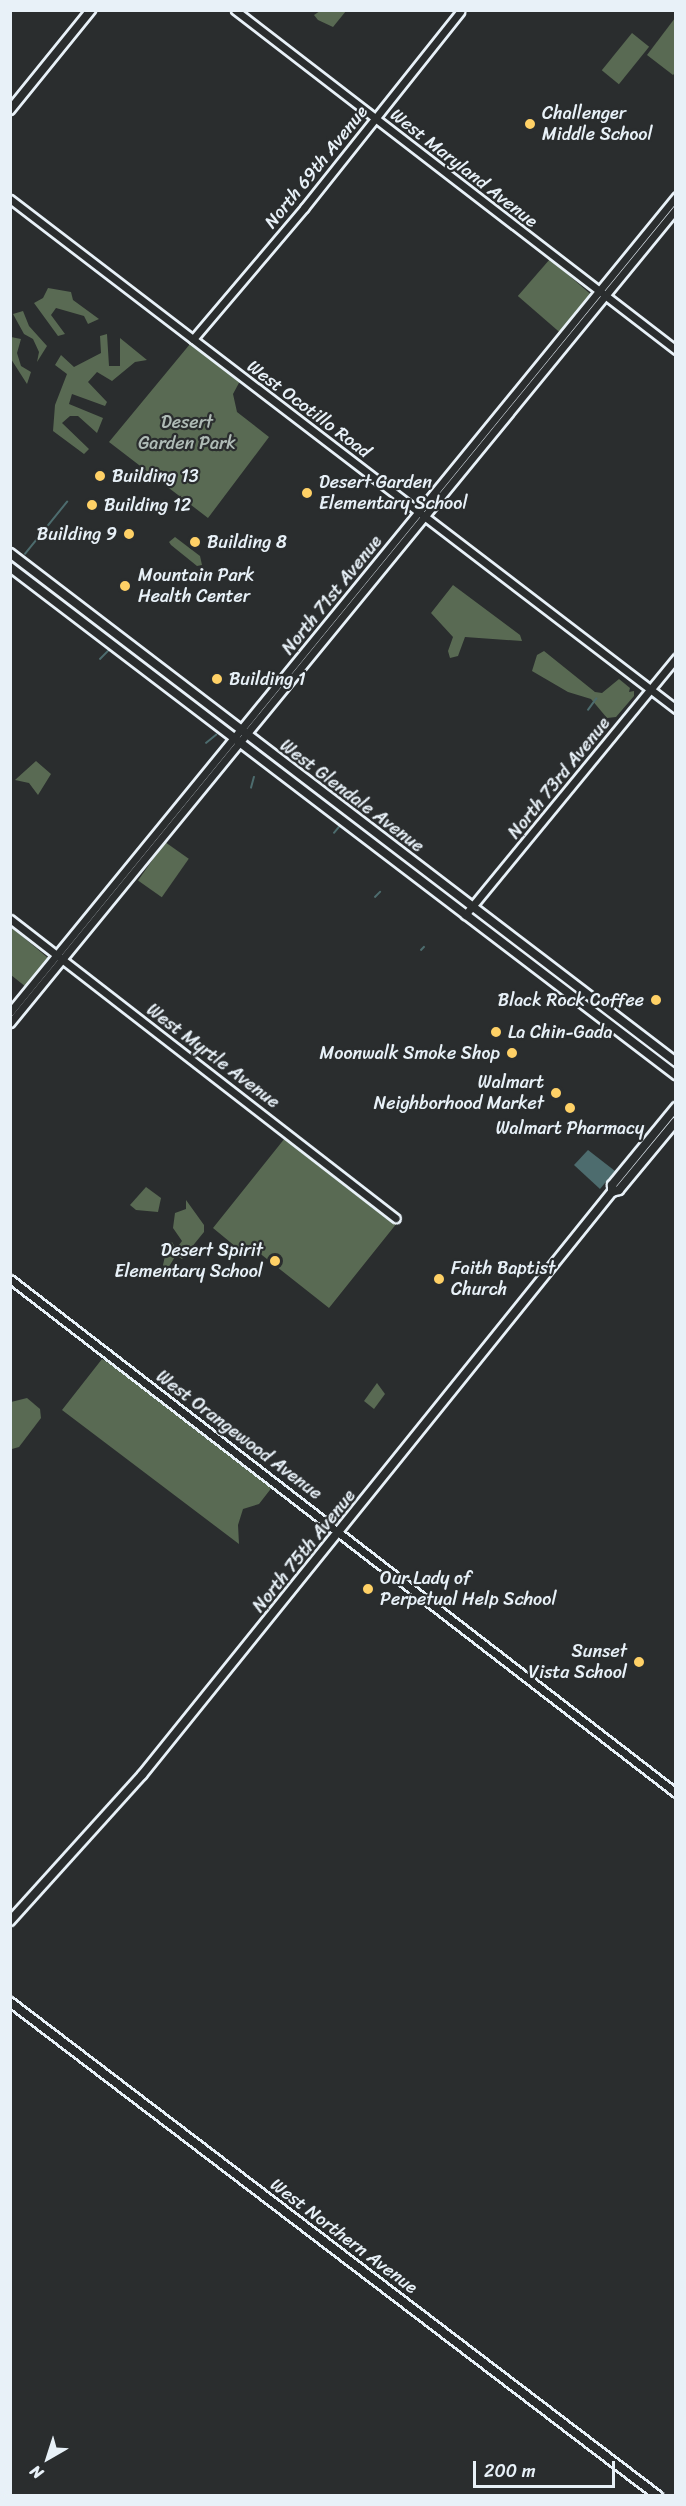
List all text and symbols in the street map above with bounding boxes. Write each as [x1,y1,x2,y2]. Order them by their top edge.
street label: North 69th Avenue [260,101,372,233]
place label: Challenger Middle School [542,103,653,146]
street label: West Maryland Avenue [386,104,542,232]
marker: Challenger Middle School [523,117,537,131]
street label: West Ocotillo Road [243,356,375,462]
park label: Desert Garden Park [138,412,236,454]
place label: Building 13 [112,465,199,487]
marker: Building 13 [93,469,107,483]
place label: Desert Garden Elementary School [319,472,468,514]
marker: Desert Garden Elementary School [300,486,314,500]
place label: Building 12 [104,494,191,516]
marker: Building 12 [85,498,99,512]
place label: Building 9 [37,523,117,545]
marker: Building 9 [122,527,136,541]
place label: Building 8 [207,531,287,553]
street label: North 71st Avenue [277,531,387,659]
marker: Building 8 [188,535,202,549]
place label: Mountain Park Health Center [138,565,254,608]
marker: Mountain Park Health Center [116,577,134,595]
place label: Building 1 [229,668,306,690]
marker: Building 1 [210,672,224,686]
street label: North 73rd Avenue [503,713,615,843]
street label: West Glendale Avenue [276,735,428,857]
place label: Black Rock Coffee [498,989,644,1011]
marker: Black Rock Coffee [649,993,663,1007]
street label: West Myrtle Avenue [143,999,283,1113]
place label: La Chin-Gada [508,1021,612,1043]
marker: La Chin-Gada [489,1025,503,1039]
place label: Moonwalk Smoke Shop [319,1042,500,1064]
marker: Moonwalk Smoke Shop [505,1046,519,1060]
place label: Walmart Neighborhood Market [374,1072,544,1114]
marker: Walmart Neighborhood Market [549,1086,563,1100]
marker: Walmart Pharmacy [563,1101,577,1115]
place label: Walmart Pharmacy [496,1117,644,1139]
place label: Desert Spirit Elementary School [114,1240,263,1282]
marker: Desert Spirit Elementary School [268,1254,282,1268]
place label: Faith Baptist Church [451,1258,555,1300]
marker: Faith Baptist Church [432,1272,446,1286]
street label: West Orangewood Avenue [152,1366,326,1504]
street label: North 75th Avenue [248,1485,360,1617]
place label: Our Lady of Perpetual Help School [380,1568,557,1610]
marker: Our Lady of Perpetual Help School [361,1582,375,1596]
place label: Sunset Vista School [528,1641,627,1684]
marker: Sunset Vista School [632,1655,646,1669]
street label: West Northern Avenue [266,2174,422,2298]
north arrow [18,2428,78,2488]
scale bar [476,2449,618,2487]
text: 200 m [484,2455,536,2487]
text: N [23,2458,50,2487]

